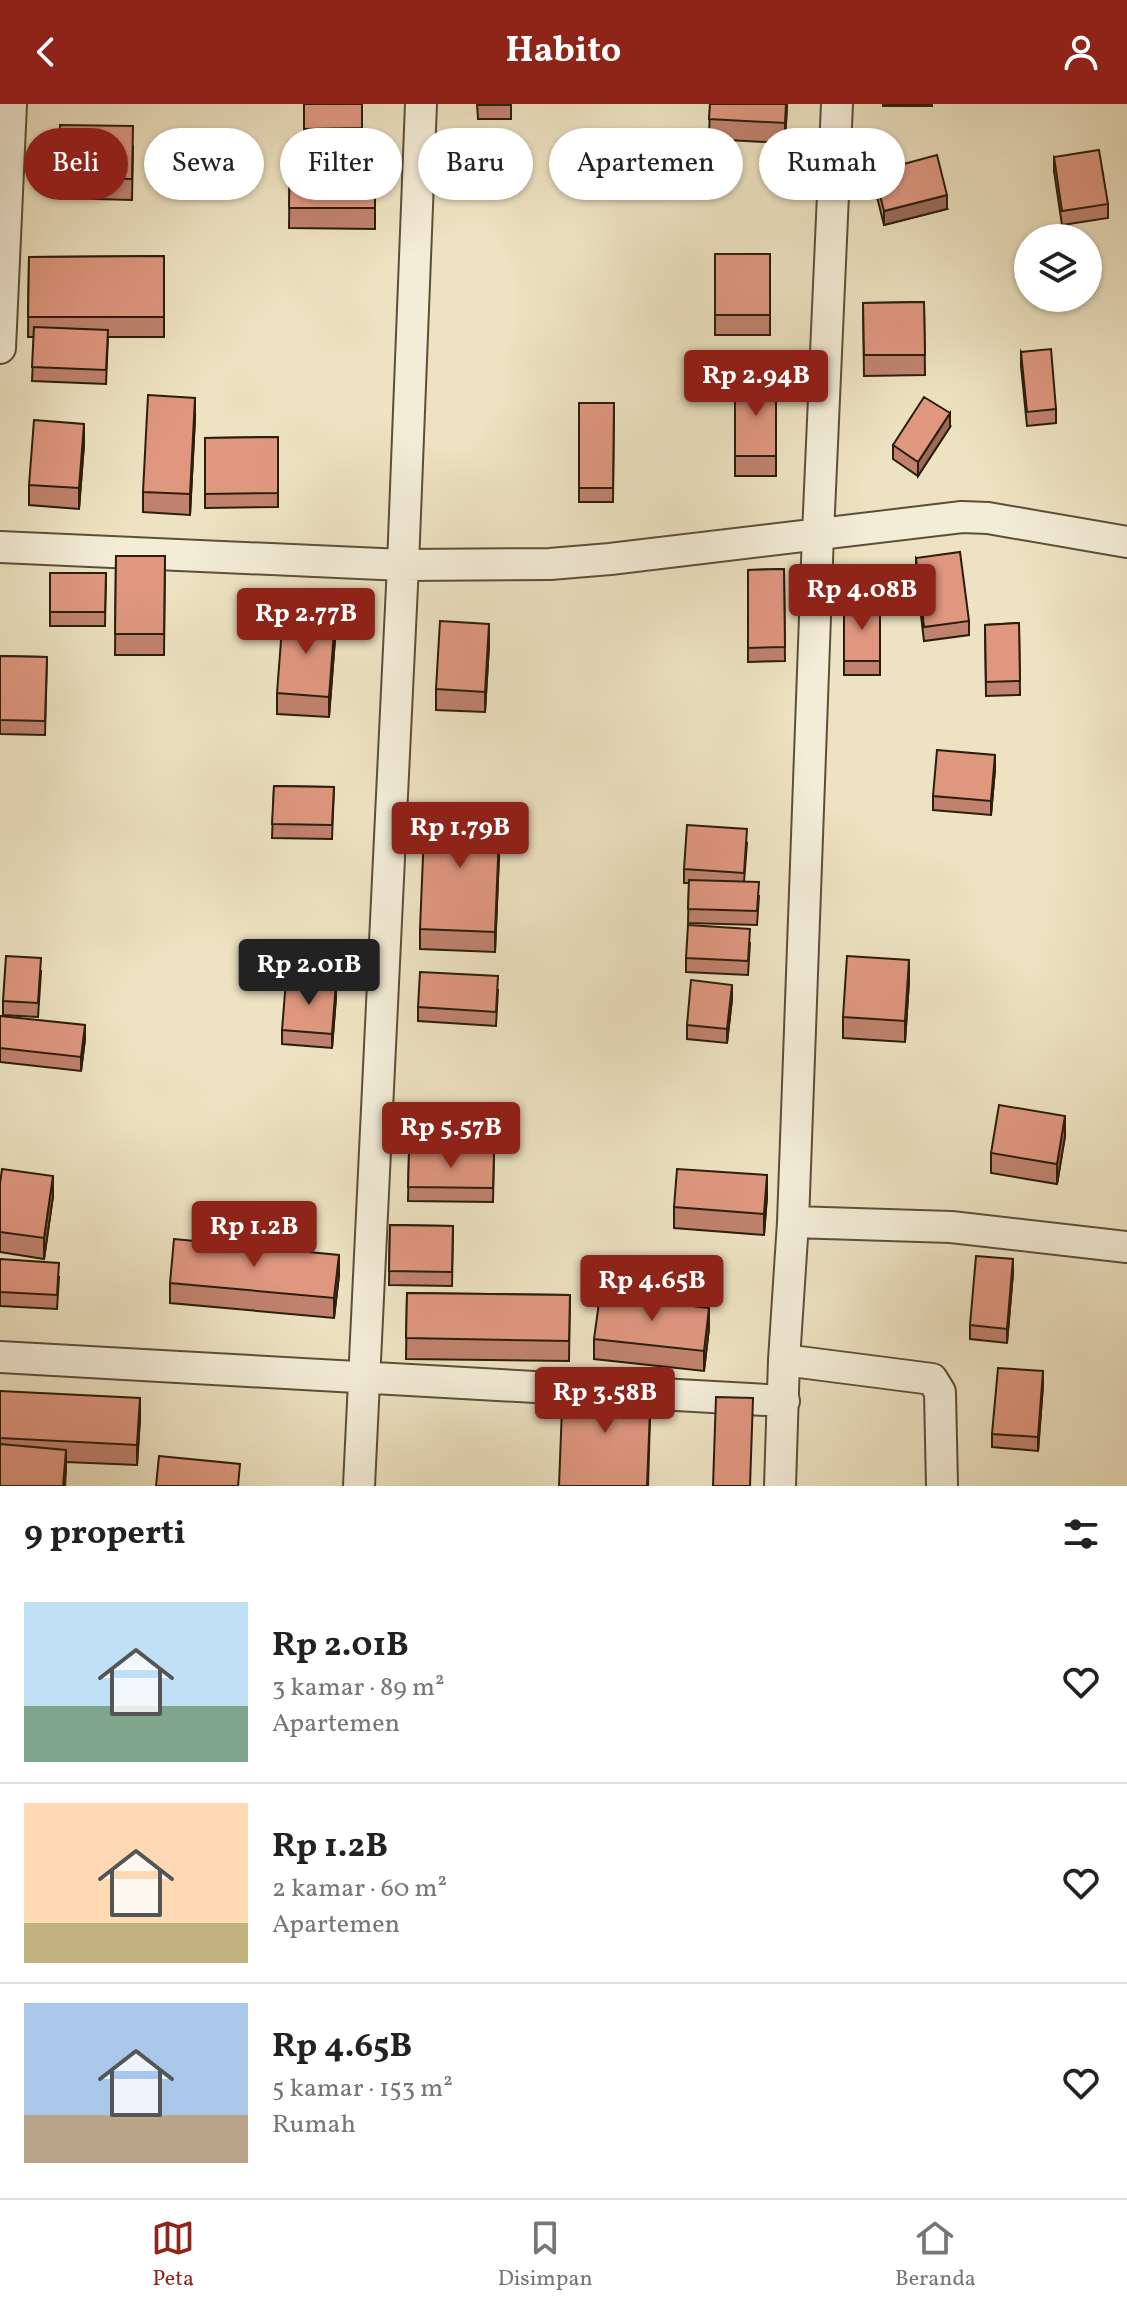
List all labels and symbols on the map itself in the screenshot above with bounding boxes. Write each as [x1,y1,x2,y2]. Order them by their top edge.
pin: Rp 2.94B [673,350,839,418]
pin: Rp 4.08B [779,564,945,632]
pin: Rp 2.77B [223,588,389,656]
pin: Rp 1.79B [377,802,543,870]
pin: Rp 2.01B [226,939,392,1007]
pin: Rp 5.57B [368,1102,534,1170]
pin: Rp 1.2B [180,1201,328,1269]
pin: Rp 4.65B [569,1255,735,1323]
pin: Rp 3.58B [522,1367,688,1435]

